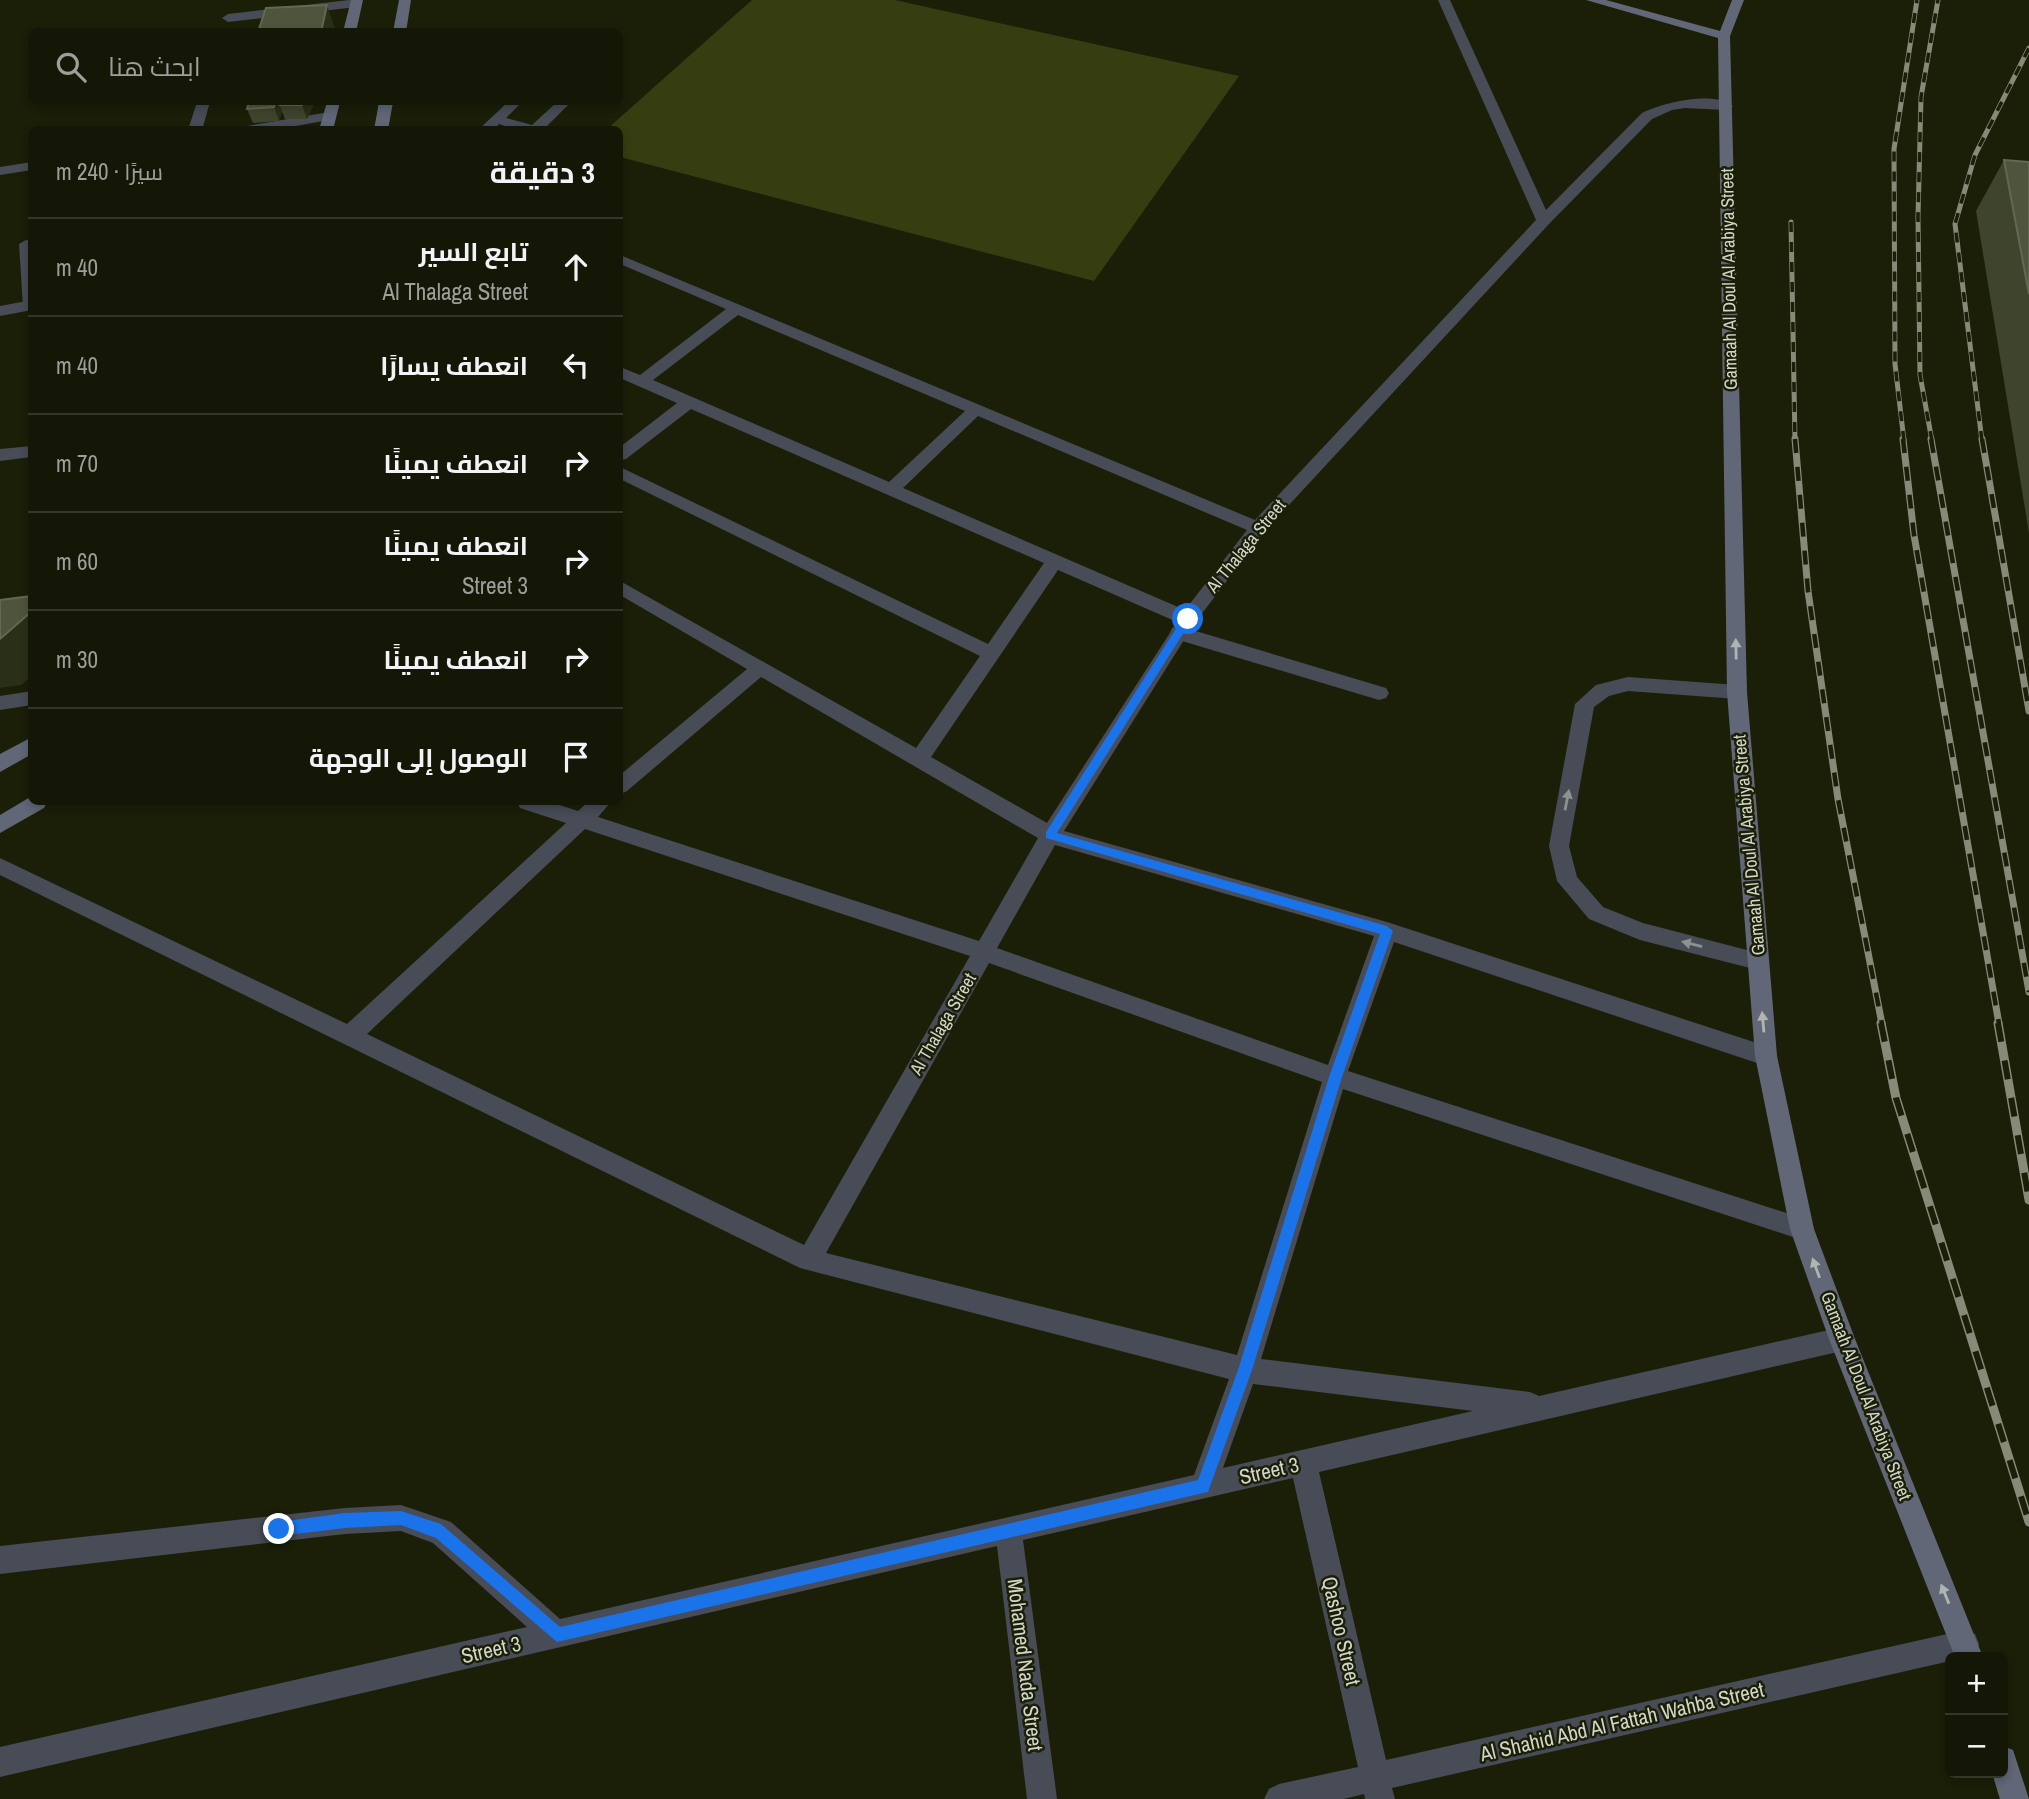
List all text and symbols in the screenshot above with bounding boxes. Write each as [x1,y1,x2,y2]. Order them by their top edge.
search box [28,28,623,105]
icon: search [52,48,90,86]
text: ابحث هنا [108,49,201,84]
text: 3 دقيقة [490,152,595,192]
text: سيرًا · 240 m [56,156,163,187]
street label: Gamaah Al Doul Al Arabiya Street [1714,168,1743,390]
text: تابع السير [419,234,528,269]
icon: ahead [557,248,595,286]
text: 40 m [56,252,98,283]
text: Al Thalaga Street [383,276,528,307]
icon: left [557,346,595,384]
text: انعطف يسارًا [380,348,528,383]
text: 40 m [56,350,98,381]
icon: right [557,444,595,482]
text: انعطف يمينًا [383,446,528,481]
text: 70 m [56,448,98,479]
street label: Al Thalaga Street [1199,494,1291,599]
text: انعطف يمينًا [383,528,528,563]
icon: right [557,542,595,580]
text: 60 m [56,546,98,577]
text: Street 3 [462,570,528,601]
route start [1172,603,1203,634]
one-way arrow [1730,638,1742,660]
icon: right [557,640,595,678]
text: انعطف يمينًا [383,642,528,677]
text: 30 m [56,644,98,675]
street label: Gamaah Al Doul Al Arabiya Street [1726,734,1771,956]
icon: arrive [557,738,595,776]
text: الوصول إلى الوجهة [309,740,528,775]
one-way arrow [1562,789,1573,811]
one-way arrow [1681,938,1703,949]
street label: Al Thalaga Street [903,968,982,1080]
one-way arrow [1757,1011,1768,1033]
one-way arrow [1810,1258,1821,1279]
street label: Gamaah Al Doul Al Arabiya Street [1815,1288,1918,1504]
street label: Street 3 [1236,1450,1302,1491]
route end [263,1513,294,1544]
street label: Qashoo Street [1315,1574,1368,1688]
street label: Mohamed Nada Street [1001,1577,1050,1753]
one-way arrow [1939,1583,1950,1604]
street label: Street 3 [458,1629,524,1670]
map controls [1945,1652,2008,1778]
button: + [1945,1652,2008,1715]
street label: Al Shahid Abd Al Fattah Wahba Street [1476,1675,1767,1769]
button: − [1945,1715,2008,1778]

